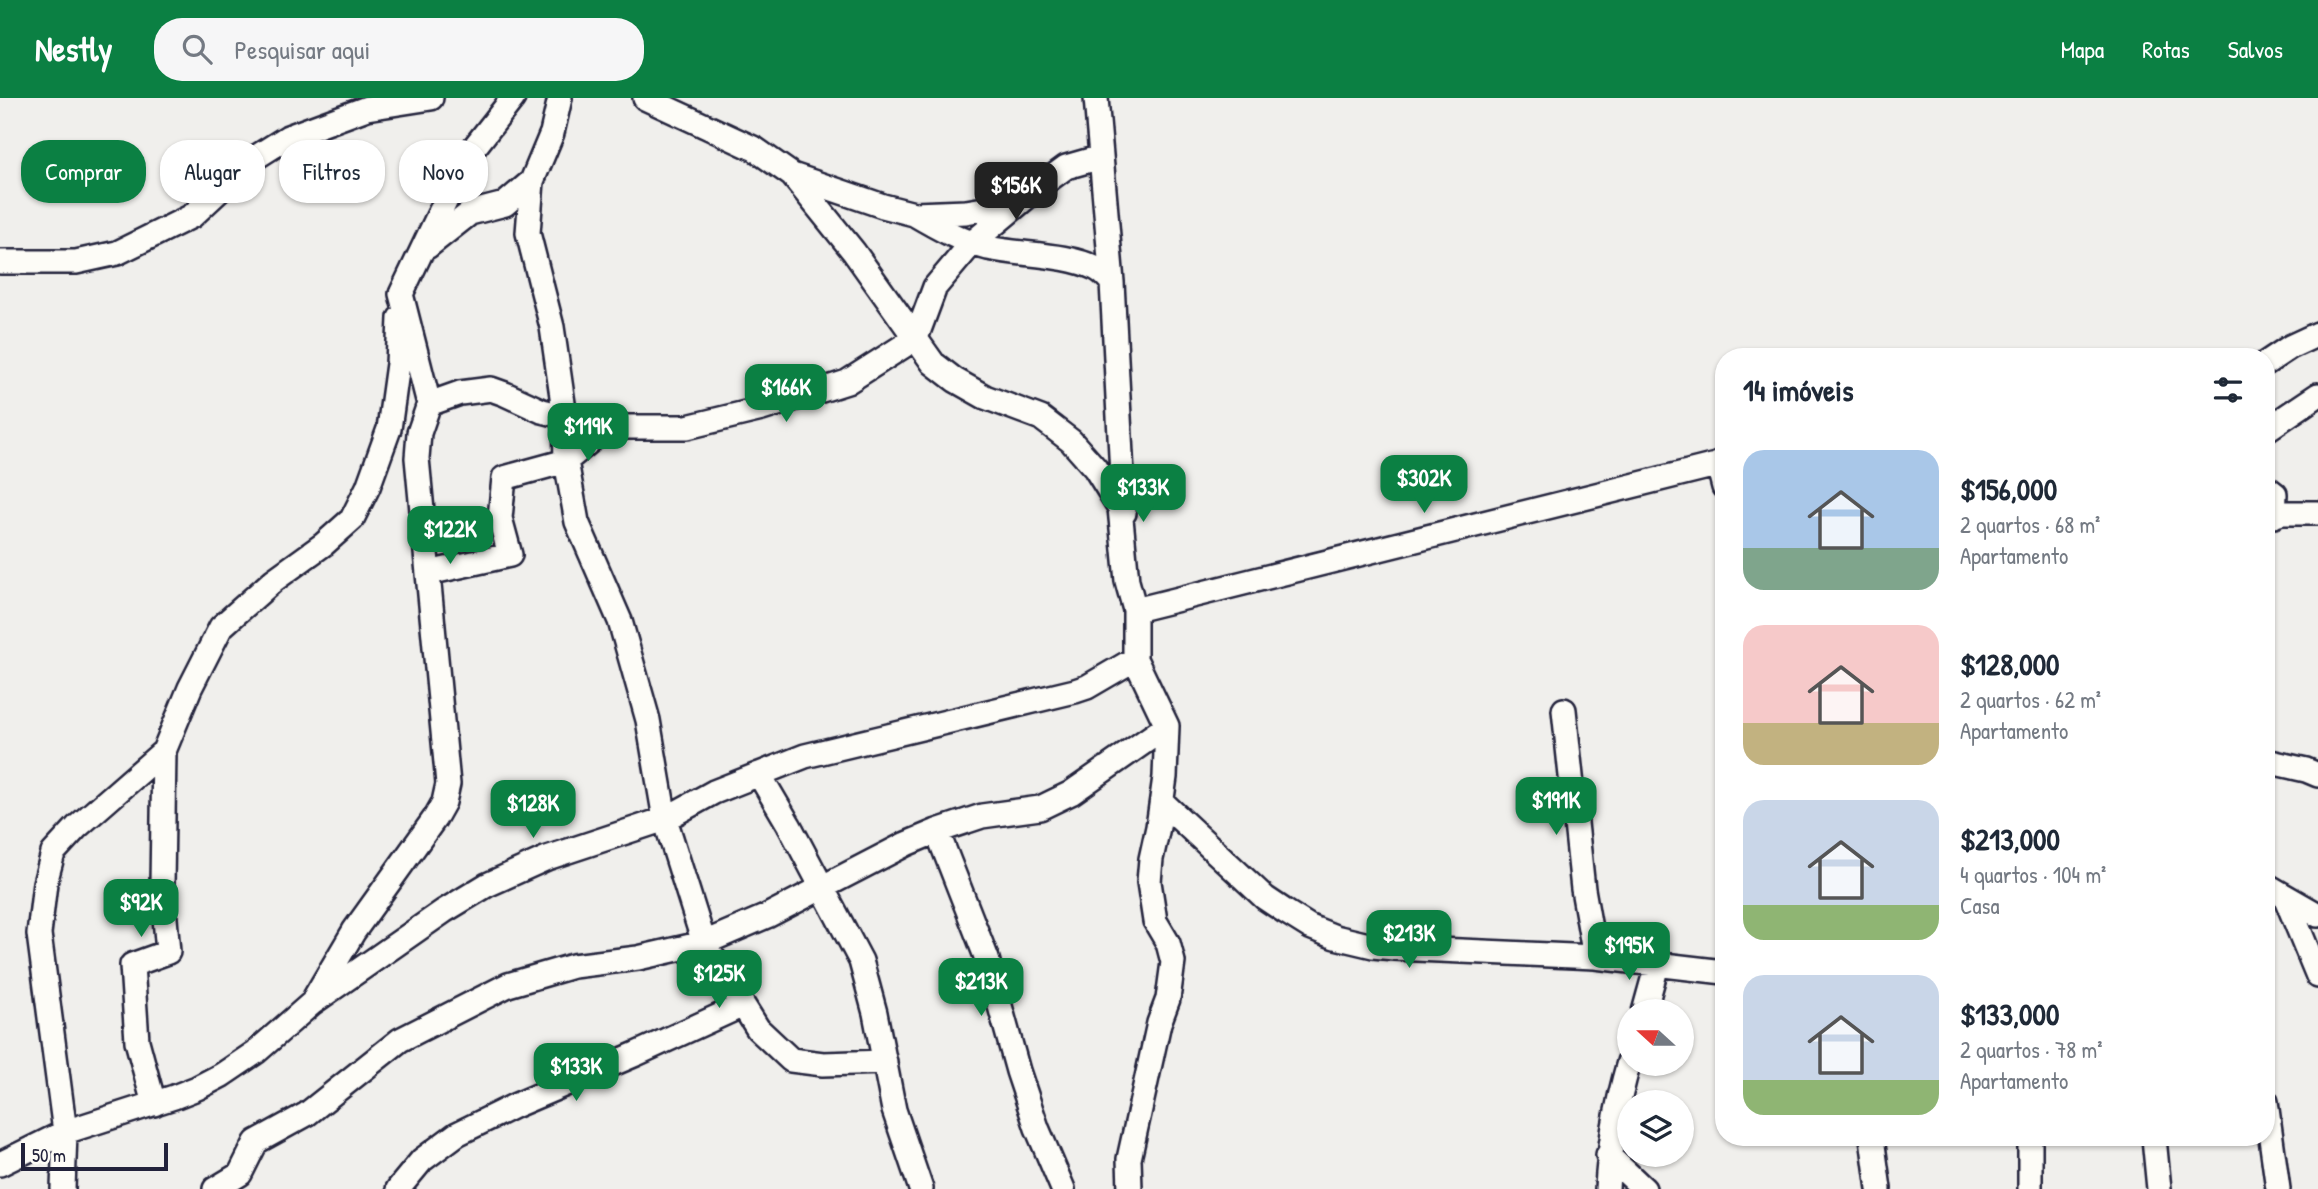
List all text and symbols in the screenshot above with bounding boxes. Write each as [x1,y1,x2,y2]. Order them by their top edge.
search box [154,18,644,81]
text: Nestly [35,27,112,71]
icon: search [178,30,216,68]
text: Pesquisar aqui [234,32,370,67]
text: Mapa [2061,33,2104,65]
text: Rotas [2142,33,2190,65]
text: Salvos [2228,33,2283,65]
chip: Comprar [21,140,146,203]
chip: Alugar [160,140,265,203]
chip: Filtros [279,140,385,203]
chip: Novo [399,140,488,203]
pin: $156K [967,162,1065,222]
text: $156K [991,169,1041,200]
pin: $166K [737,364,835,424]
text: 14 imóveis [1743,370,1853,410]
text: $166K [761,371,811,402]
icon: filters [2209,371,2247,409]
pin: $119K [539,404,637,463]
text: $119K [564,410,612,441]
pin: $302K [1375,456,1473,515]
text: $302K [1396,462,1452,493]
pin: $133K [1094,464,1192,524]
text: $156,000 [1960,469,2057,509]
text: $133K [1117,471,1169,502]
icon: home [1799,478,1883,562]
pin: $122K [401,506,499,566]
text: 2 quartos · 68 m² [1960,509,2100,540]
text: $122K [423,513,477,544]
text: Apartamento [1960,540,2068,571]
text: $128,000 [1960,644,2060,684]
icon: home [1799,653,1883,737]
text: 2 quartos · 62 m² [1960,684,2101,715]
text: Apartamento [1960,715,2068,746]
pin: $191K [1507,778,1605,837]
pin: $128K [484,780,582,840]
text: $191K [1532,784,1580,815]
text: $128K [507,787,559,818]
text: $213,000 [1960,819,2060,859]
icon: home [1799,828,1883,912]
text: 4 quartos · 104 m² [1960,859,2106,890]
pin: $92K [100,880,182,939]
text: $92K [120,886,162,917]
text: Casa [1960,890,2000,921]
pin: $213K [1360,910,1458,970]
text: $213K [1382,917,1436,948]
pin: $195K [1580,922,1678,982]
text: $195K [1604,929,1654,960]
pin: $125K [670,950,768,1010]
text: $125K [693,957,745,988]
pin: $213K [932,958,1030,1018]
text: $213K [954,965,1008,996]
text: $133,000 [1960,994,2059,1034]
north arrow [1617,999,1694,1076]
map controls [1617,999,1694,1167]
icon: home [1799,1003,1883,1087]
text: 2 quartos · 78 m² [1960,1034,2103,1065]
pin: $133K [527,1044,625,1103]
text: $133K [550,1050,602,1081]
text: Apartamento [1960,1065,2068,1096]
button: layers [1617,1090,1694,1167]
scale bar [21,1140,168,1172]
text: 50 m [32,1142,66,1168]

